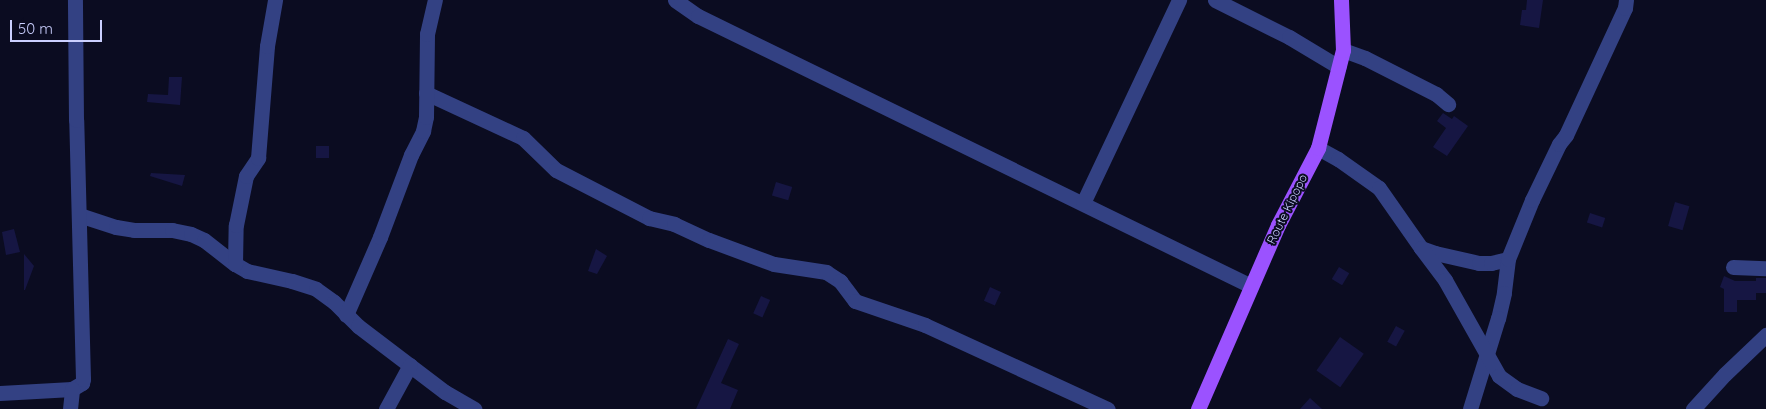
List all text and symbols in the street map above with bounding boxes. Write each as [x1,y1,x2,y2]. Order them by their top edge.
scale bar [12,10,105,42]
text: 50 m [18,19,53,38]
street label: Route Kipopo [1264,172,1310,246]

